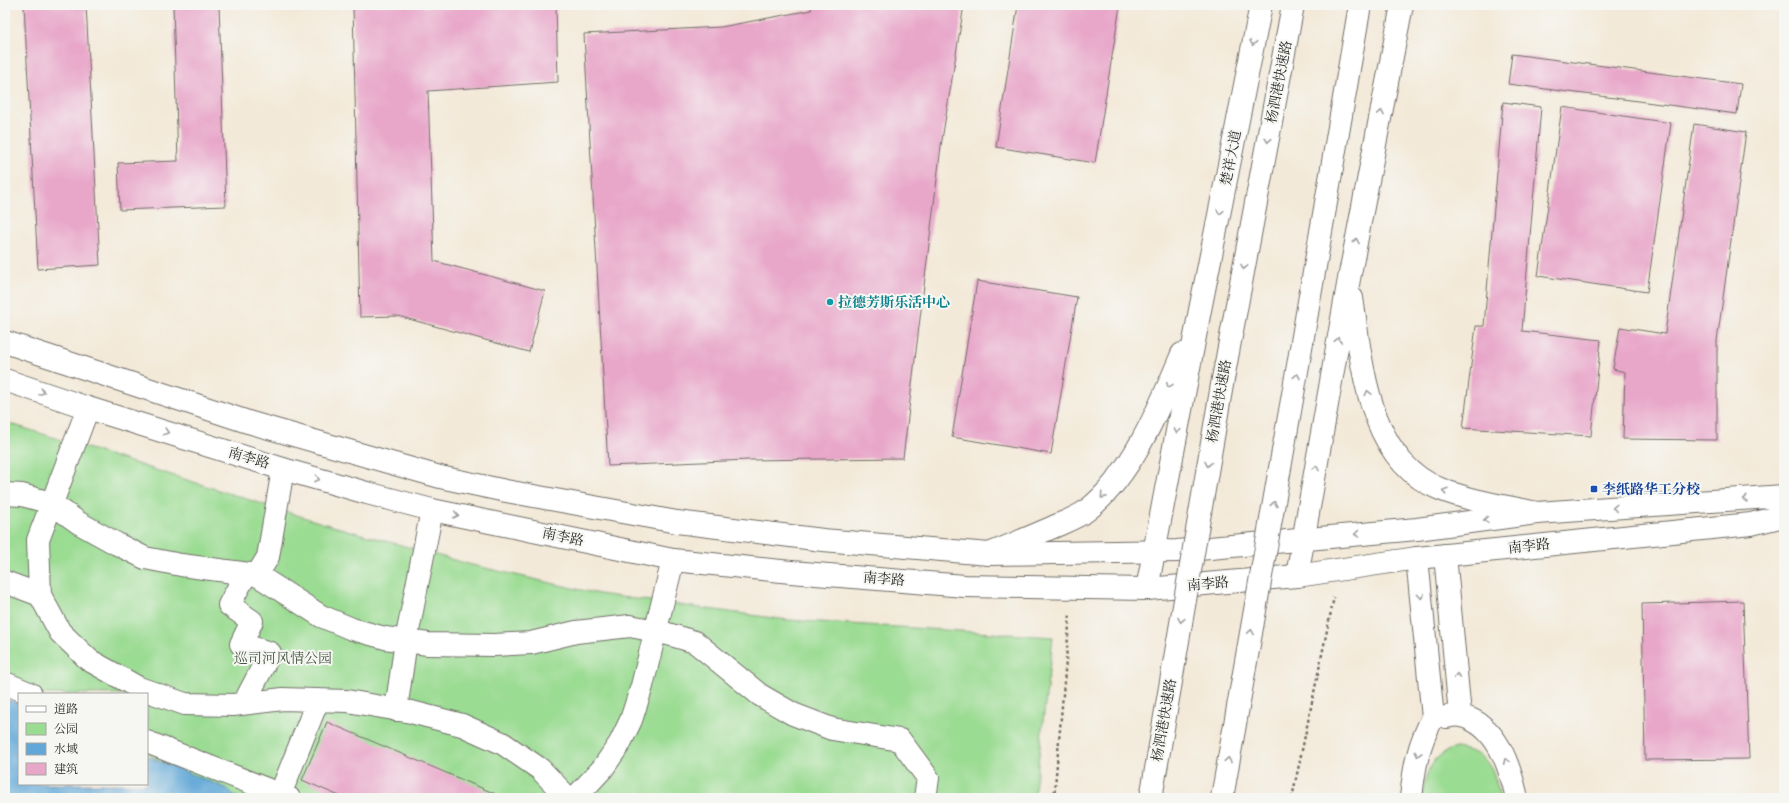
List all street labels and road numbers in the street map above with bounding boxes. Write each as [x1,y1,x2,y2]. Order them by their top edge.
street label: 杨泗港快速路 [1263,39,1295,125]
street label: 楚祥大道 [1217,129,1245,187]
street label: 杨泗港快速路 [1203,358,1235,444]
street label: 南李路 [226,444,272,472]
street label: 南李路 [541,524,585,550]
street label: 南李路 [1507,535,1551,557]
street label: 南李路 [862,569,906,589]
street label: 南李路 [1186,574,1230,594]
street label: 杨泗港快速路 [1148,677,1180,763]

